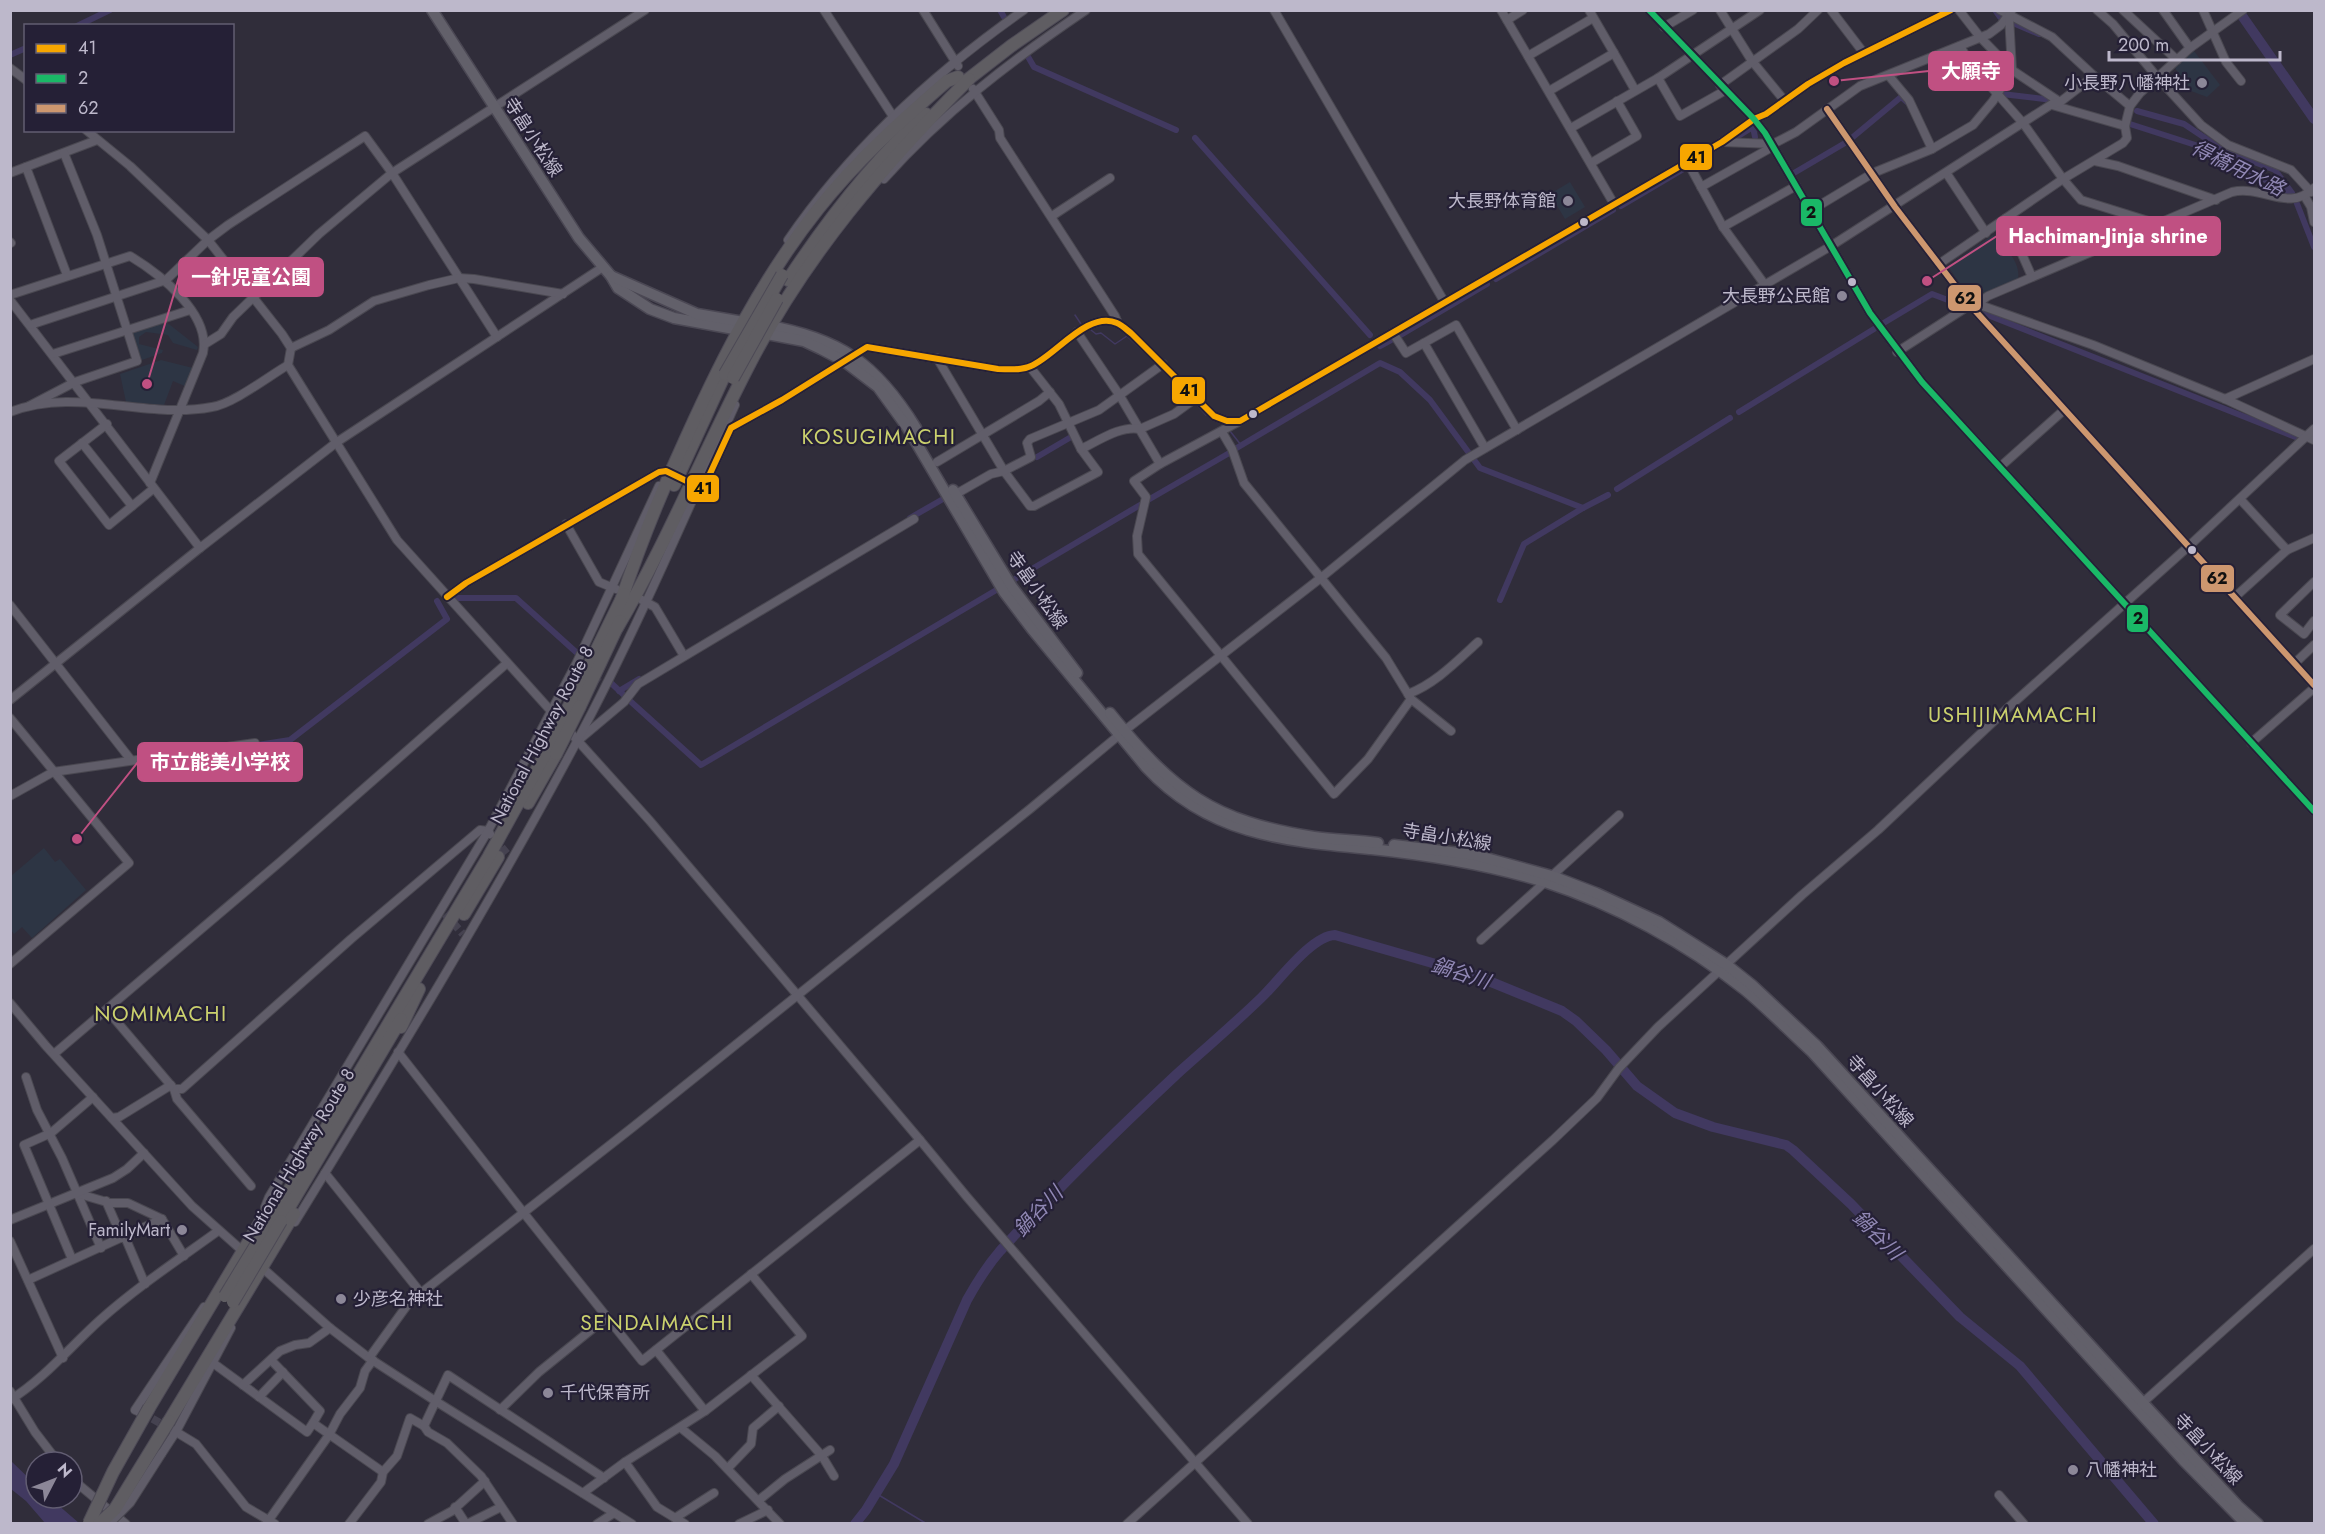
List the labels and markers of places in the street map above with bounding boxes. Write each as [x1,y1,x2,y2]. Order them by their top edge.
callout: 大願寺 [1929,52,2013,90]
place label: 小長野八幡神社 [2064,70,2190,96]
marker: 小長野八幡神社 [2195,76,2209,90]
place label: 大長野体育館 [1448,188,1556,214]
marker: 大長野体育館 [1561,194,1575,208]
unlabelled marker [1578,216,1590,228]
callout: Hachiman-Jinja shrine [1997,217,2220,255]
callout: 一針児童公園 [179,258,323,296]
unlabelled marker [1846,276,1858,288]
place label: 大長野公民館 [1722,283,1830,309]
marker: 大長野公民館 [1835,289,1849,303]
unlabelled marker [1247,408,1259,420]
unlabelled marker [2186,544,2198,556]
callout: 市立能美小学校 [138,743,302,781]
place label: FamilyMart [88,1217,171,1243]
marker: FamilyMart [175,1223,189,1237]
place label: 少彦名神社 [353,1286,443,1312]
marker: 少彦名神社 [334,1292,348,1306]
place label: 千代保育所 [560,1380,650,1406]
marker: 千代保育所 [541,1386,555,1400]
place label: 八幡神社 [2085,1457,2157,1483]
marker: 八幡神社 [2066,1463,2080,1477]

